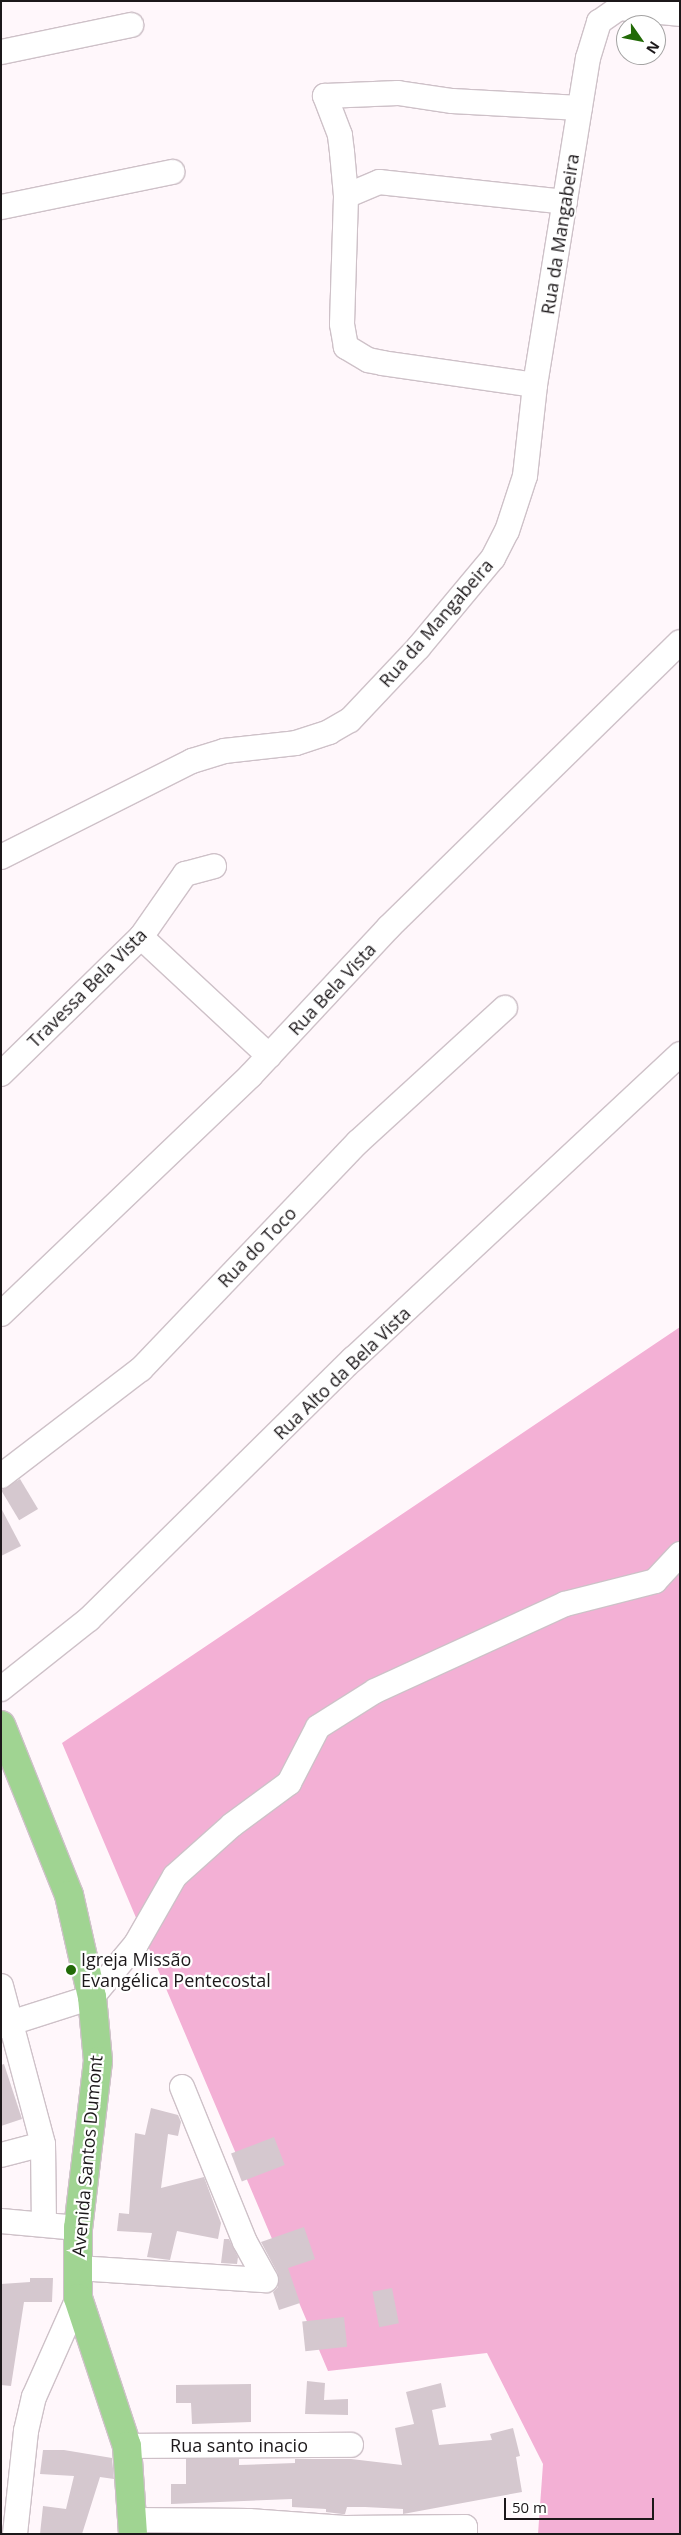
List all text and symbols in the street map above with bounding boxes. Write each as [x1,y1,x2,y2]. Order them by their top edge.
north arrow [616,15,666,65]
text: N [642,38,664,58]
street label: Rua da Mangabeira [537,152,583,316]
street label: Rua da Mangabeira [375,555,497,691]
street label: Travessa Bela Vista [23,924,151,1052]
street label: Rua Bela Vista [284,938,380,1040]
street label: Rua do Toco [213,1202,301,1292]
street label: Rua Alto da Bela Vista [269,1302,415,1444]
place label: Igreja Missão Evangélica Pentecostal [81,1949,271,1992]
marker: Igreja Missão Evangélica Pentecostal [65,1964,77,1976]
street label: Avenida Santos Dumont [67,2054,107,2258]
street label: Rua santo inacio [170,2434,308,2456]
scale bar [506,2488,656,2520]
text: 50 m [512,2497,547,2517]

